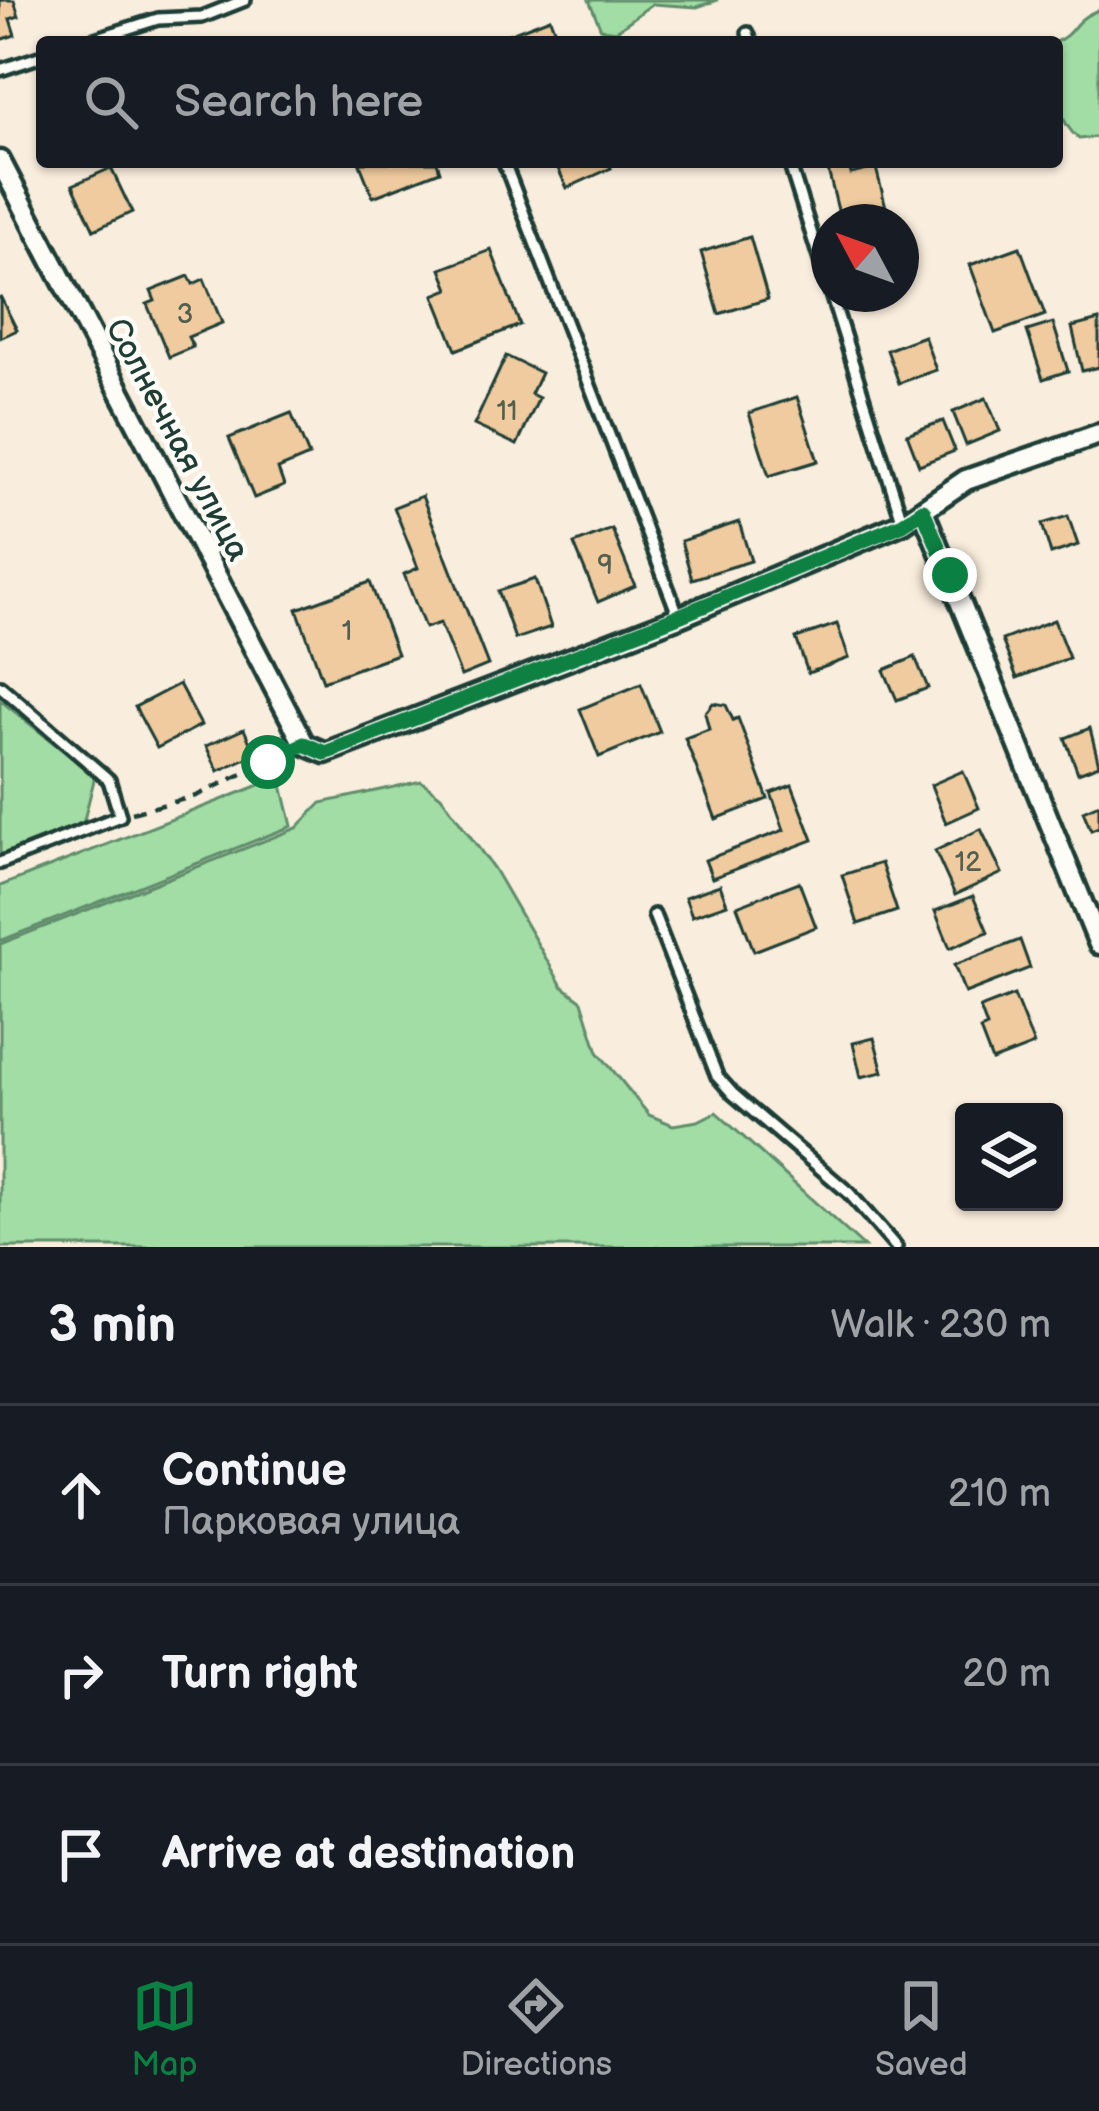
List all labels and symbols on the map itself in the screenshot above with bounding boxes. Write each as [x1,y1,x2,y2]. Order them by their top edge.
north arrow [811,204,919,312]
house number: 3 [177,299,193,331]
street label: Солнечная улица [96,312,258,568]
house number: 11 [497,396,517,428]
route end [923,548,977,602]
house number: 9 [597,550,613,582]
house number: 1 [342,616,352,648]
route start [241,735,295,789]
house number: 12 [955,847,981,879]

